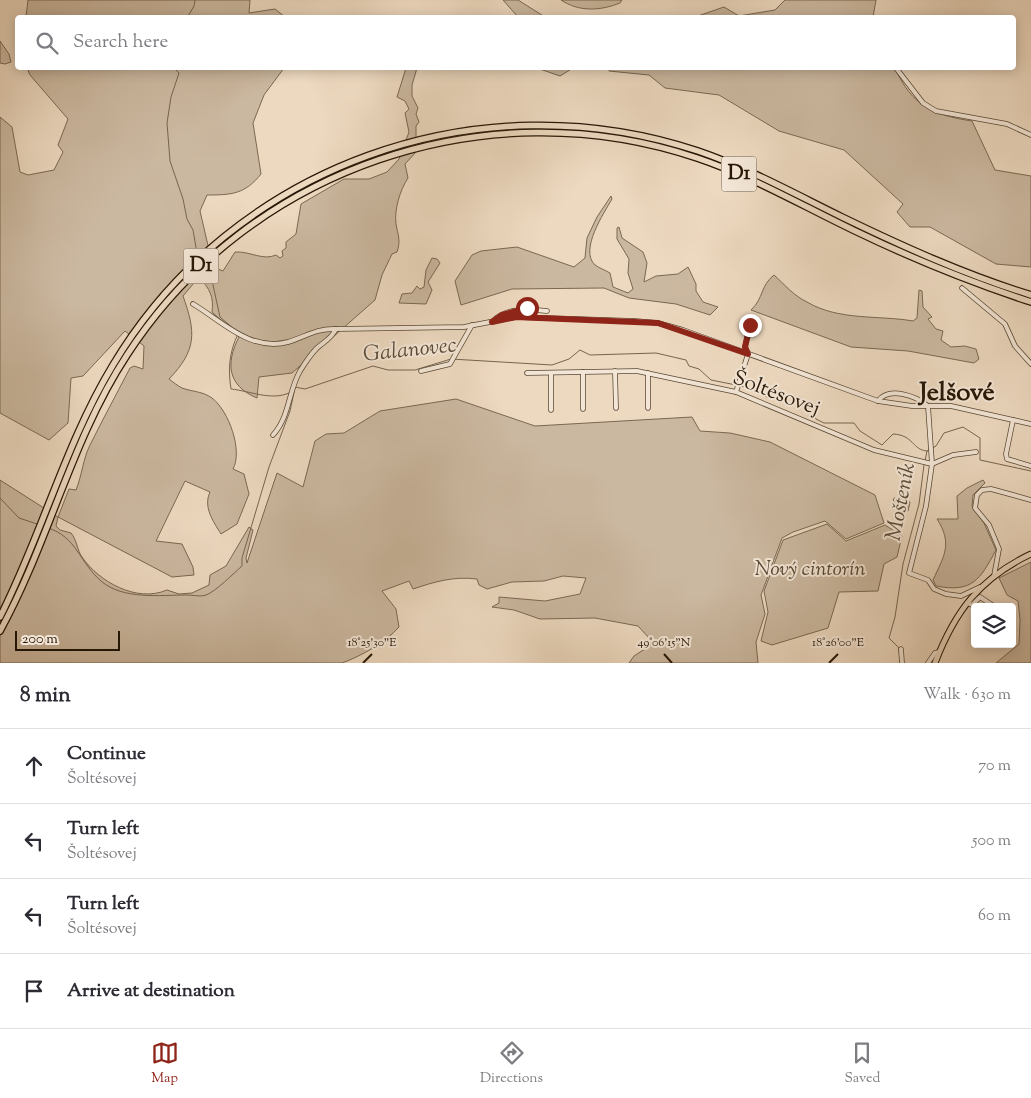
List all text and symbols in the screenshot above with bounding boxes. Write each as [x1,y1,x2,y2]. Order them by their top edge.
search box [15,15,1016,70]
icon: search [33,29,61,57]
text: Search here [73,29,168,56]
road number: D1 [722,156,756,192]
road number: D1 [184,248,218,284]
route start [516,297,539,320]
route end [739,314,762,337]
water label: Galanovec [362,330,458,372]
street label: Šoltésovej [728,364,824,424]
district label: Jelšové [917,375,995,412]
water label: Mošteník [879,460,925,544]
park label: Nový cintorín [754,555,866,585]
map controls [971,603,1016,648]
button: layers [971,603,1016,648]
scale bar [15,628,120,651]
text: 200 m [22,630,58,650]
text: 18°25'30"E [347,634,397,652]
text: 49°06'15"N [638,634,691,652]
text: 18°26'00"E [812,634,865,652]
text: 8 min [20,681,71,711]
text: Walk · 630 m [923,684,1011,707]
text: Continue [67,741,146,768]
icon: ahead [20,752,48,780]
text: 70 m [978,755,1011,778]
text: Šoltésovej [67,768,137,791]
text: Turn left [67,816,139,843]
icon: left [20,827,48,855]
text: 500 m [972,830,1011,853]
text: Šoltésovej [67,843,137,866]
text: Turn left [67,891,139,918]
icon: left [20,902,48,930]
text: 60 m [978,905,1011,928]
text: Šoltésovej [67,918,137,941]
icon: arrive [20,977,48,1005]
text: Arrive at destination [67,978,235,1005]
tab: Map [151,1039,179,1089]
tab: Directions [480,1039,543,1089]
tab: Saved [844,1039,880,1089]

